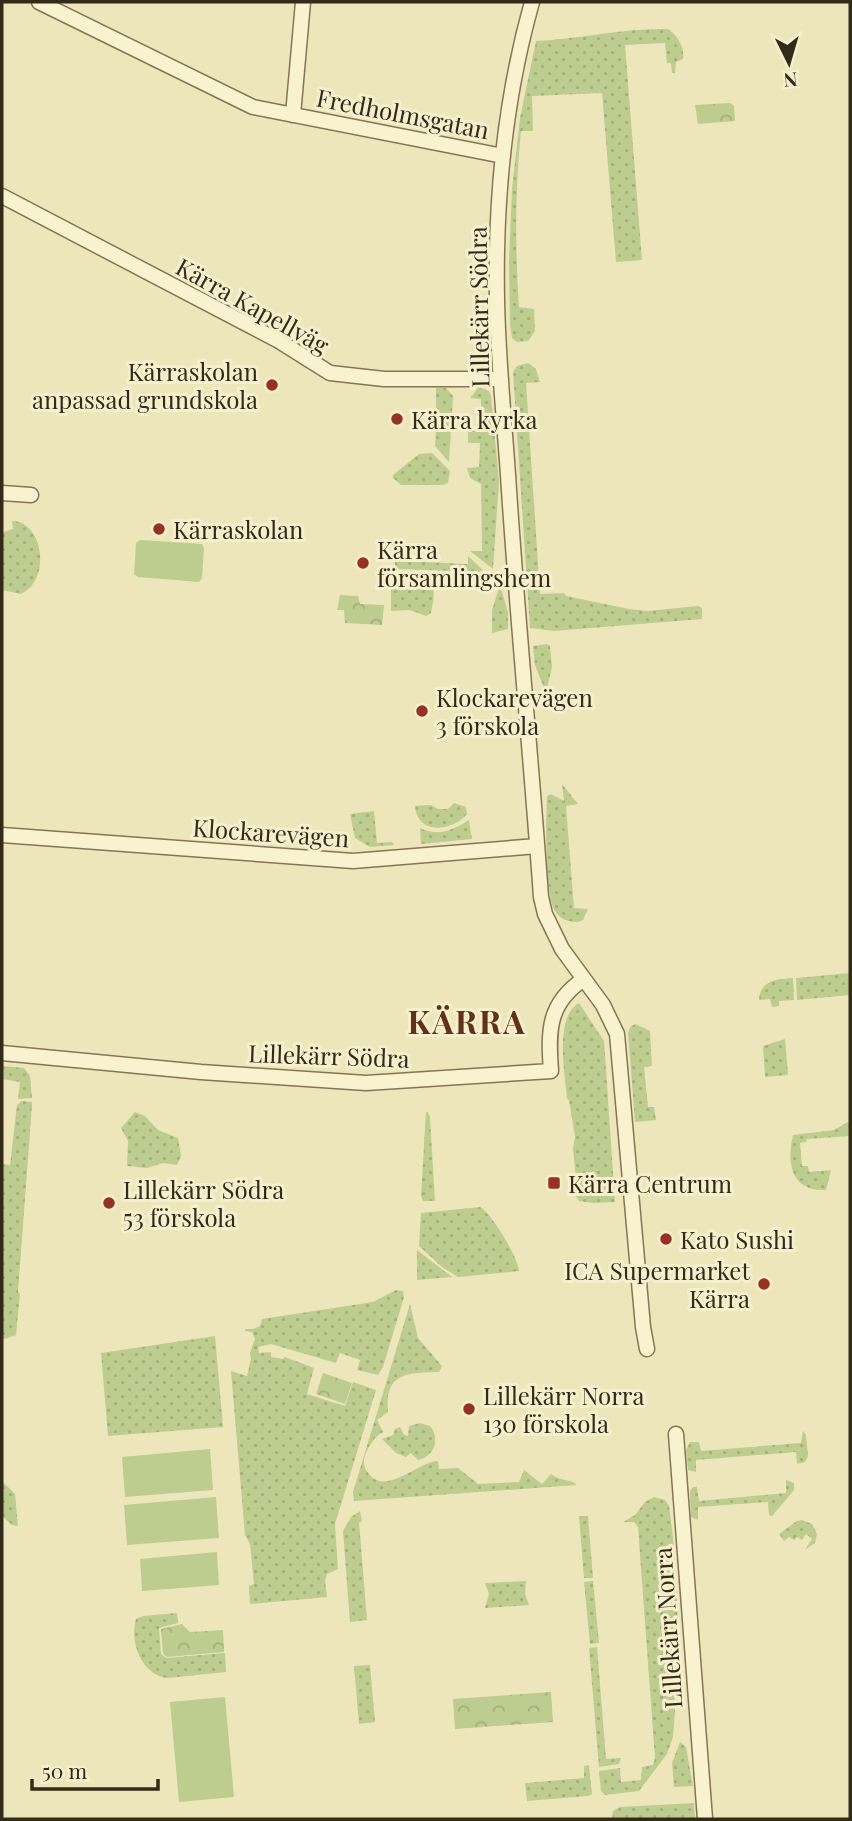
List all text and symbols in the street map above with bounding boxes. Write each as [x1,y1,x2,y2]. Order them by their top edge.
north arrow [754,28,824,98]
text: N [782,67,799,95]
street label: Fredholmsgatan [314,81,492,145]
street label: Lillekärr Södra [461,226,495,388]
street label: Kärra Kapellväg [171,250,336,360]
place label: Kärraskolan anpassad grundskola [32,355,258,415]
marker: Kärraskolan anpassad grundskola [264,377,280,393]
place label: Kärra kyrka [411,403,537,435]
marker: Kärra kyrka [389,411,405,427]
place label: Kärraskolan [173,513,303,545]
marker: Kärraskolan [151,521,167,537]
place label: Kärra församlingshem [377,533,551,593]
marker: Kärra församlingshem [355,555,371,571]
place label: Klockarevägen 3 förskola [436,681,593,741]
marker: Klockarevägen 3 förskola [414,703,430,719]
street label: Klockarevägen [192,811,350,853]
district label: KÄRRA [407,999,527,1042]
street label: Lillekärr Södra [248,1036,410,1074]
place label: Kärra Centrum [568,1167,732,1199]
place label: Lillekärr Södra 53 förskola [123,1173,284,1233]
marker: Kärra Centrum [546,1175,562,1191]
marker: Lillekärr Södra 53 förskola [101,1195,117,1211]
place label: Kato Sushi [680,1223,794,1255]
marker: Kato Sushi [658,1231,674,1247]
place label: ICA Supermarket Kärra [564,1254,751,1314]
marker: ICA Supermarket Kärra [756,1276,772,1292]
place label: Lillekärr Norra 130 förskola [483,1379,645,1439]
marker: Lillekärr Norra 130 förskola [461,1401,477,1417]
street label: Lillekärr Norra [645,1546,689,1710]
scale bar [32,1748,158,1792]
text: 50 m [42,1756,88,1784]

